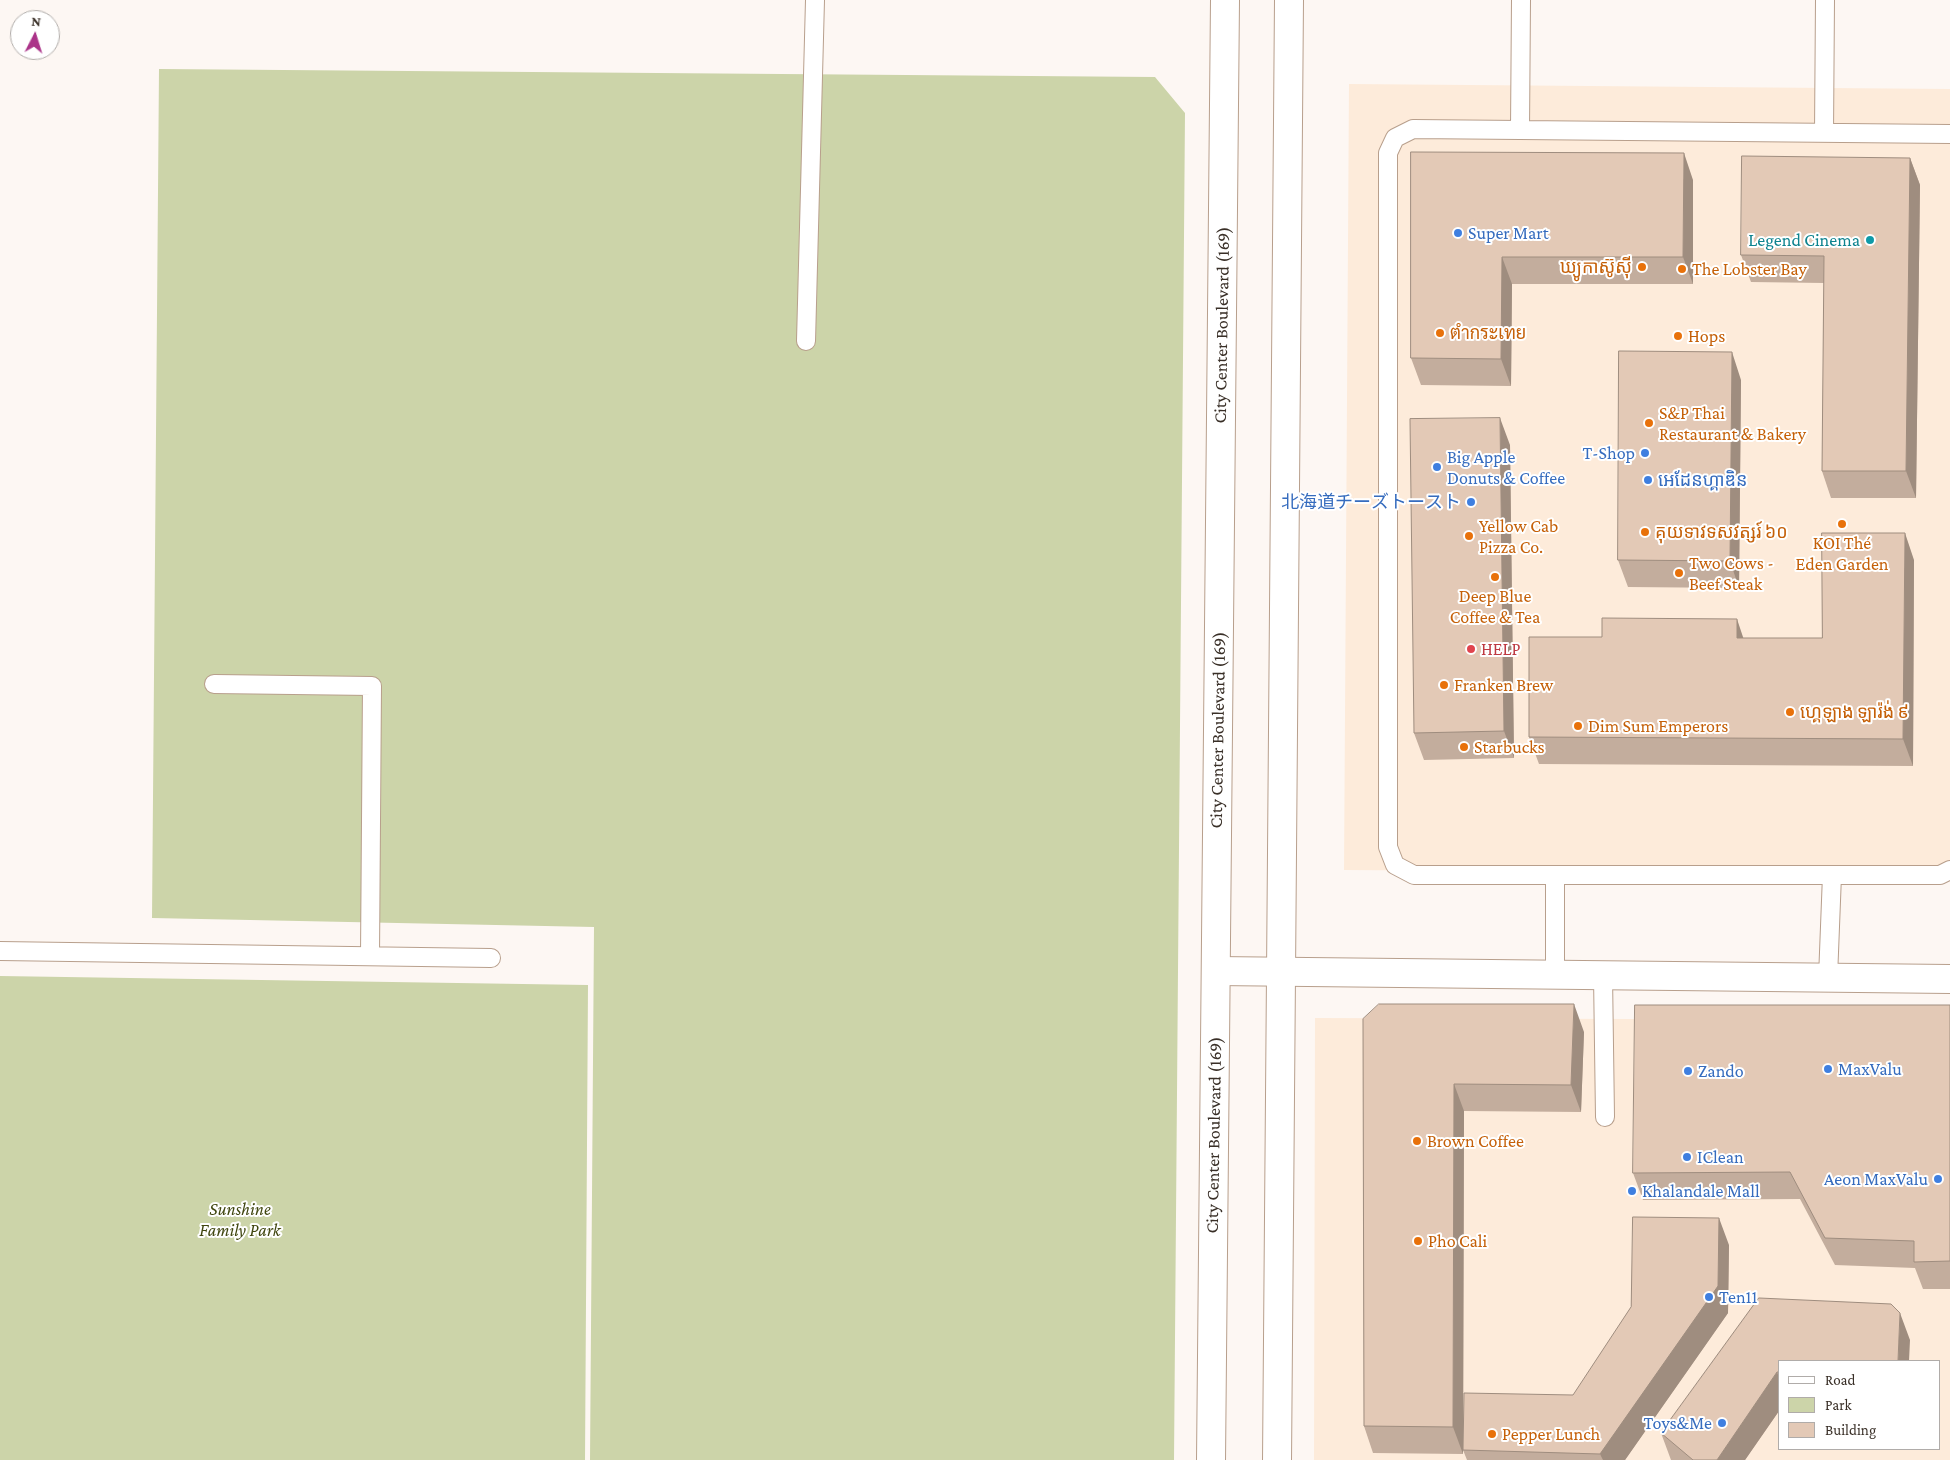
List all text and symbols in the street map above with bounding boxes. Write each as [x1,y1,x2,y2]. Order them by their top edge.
north arrow [10,10,60,60]
text: N [31,13,42,29]
place label: Super Mart [1468,222,1549,244]
street label: City Center Boulevard (169) [1209,226,1235,424]
marker: Super Mart [1452,227,1464,239]
place label: Legend Cinema [1748,229,1860,251]
marker: Legend Cinema [1864,234,1876,246]
place label: ឃ្យូកាស៊ូស៊ី [1560,256,1632,278]
place label: The Lobster Bay [1692,258,1807,280]
marker: ឃ្យូកាស៊ូស៊ី [1636,261,1648,273]
marker: The Lobster Bay [1676,263,1688,275]
place label: ตำกระเทย [1450,322,1526,344]
place label: Hops [1688,325,1725,347]
marker: ตำกระเทย [1434,327,1446,339]
marker: Hops [1672,330,1684,342]
place label: S&P Thai Restaurant & Bakery [1659,402,1806,444]
marker: S&P Thai Restaurant & Bakery [1643,417,1655,429]
place label: T-Shop [1583,442,1635,464]
place label: Big Apple Donuts & Coffee [1447,446,1565,488]
marker: T-Shop [1639,447,1651,459]
marker: Big Apple Donuts & Coffee [1431,461,1443,473]
place label: អេដែនហ្គាឌិន [1658,469,1747,491]
marker: អេដែនហ្គាឌិន [1642,474,1654,486]
place label: 北海道チーズトースト [1281,491,1461,513]
marker: 北海道チーズトースト [1465,496,1477,508]
place label: Yellow Cab Pizza Co. [1479,515,1558,558]
marker: KOI Thé Eden Garden [1836,518,1848,530]
place label: គុយទាវទសវត្សរ៍ ៦០ [1655,521,1788,543]
marker: គុយទាវទសវត្សរ៍ ៦០ [1639,526,1651,538]
marker: Yellow Cab Pizza Co. [1463,530,1475,542]
place label: KOI Thé Eden Garden [1796,532,1888,574]
place label: Two Cows - Beef Steak [1689,552,1774,594]
marker: Two Cows - Beef Steak [1673,567,1685,579]
marker: Deep Blue Coffee & Tea [1489,571,1501,583]
place label: Deep Blue Coffee & Tea [1450,585,1540,628]
street label: City Center Boulevard (169) [1205,631,1231,829]
place label: HELP [1481,638,1521,660]
marker: HELP [1465,643,1477,655]
place label: Franken Brew [1454,674,1553,696]
marker: Franken Brew [1438,679,1450,691]
place label: ហ្គេឡាង ឡារ៉ង់ ៩ [1800,701,1909,723]
marker: ហ្គេឡាង ឡារ៉ង់ ៩ [1784,706,1796,718]
place label: Dim Sum Emperors [1588,715,1728,737]
marker: Dim Sum Emperors [1572,720,1584,732]
place label: Starbucks [1474,736,1545,758]
marker: Starbucks [1458,741,1470,753]
street label: City Center Boulevard (169) [1201,1036,1227,1234]
place label: MaxValu [1838,1058,1902,1080]
place label: Zando [1698,1060,1744,1082]
marker: MaxValu [1822,1063,1834,1075]
marker: Zando [1682,1065,1694,1077]
place label: Brown Coffee [1427,1130,1524,1152]
marker: Brown Coffee [1411,1135,1423,1147]
place label: IClean [1697,1146,1744,1168]
marker: IClean [1681,1151,1693,1163]
place label: Aeon MaxValu [1824,1168,1928,1190]
marker: Aeon MaxValu [1932,1173,1944,1185]
place label: Khalandale Mall [1642,1180,1760,1202]
marker: Khalandale Mall [1626,1185,1638,1197]
park label: Sunshine Family Park [199,1198,281,1240]
place label: Pho Cali [1428,1230,1487,1252]
marker: Pho Cali [1412,1235,1424,1247]
place label: Ten11 [1719,1286,1758,1308]
marker: Ten11 [1703,1291,1715,1303]
legend [1778,1360,1940,1450]
text: Road [1825,1372,1855,1388]
text: Park [1825,1397,1852,1413]
place label: Toys&Me [1643,1412,1712,1434]
marker: Toys&Me [1716,1417,1728,1429]
text: Building [1825,1422,1876,1438]
place label: Pepper Lunch [1502,1423,1600,1445]
marker: Pepper Lunch [1486,1428,1498,1440]

